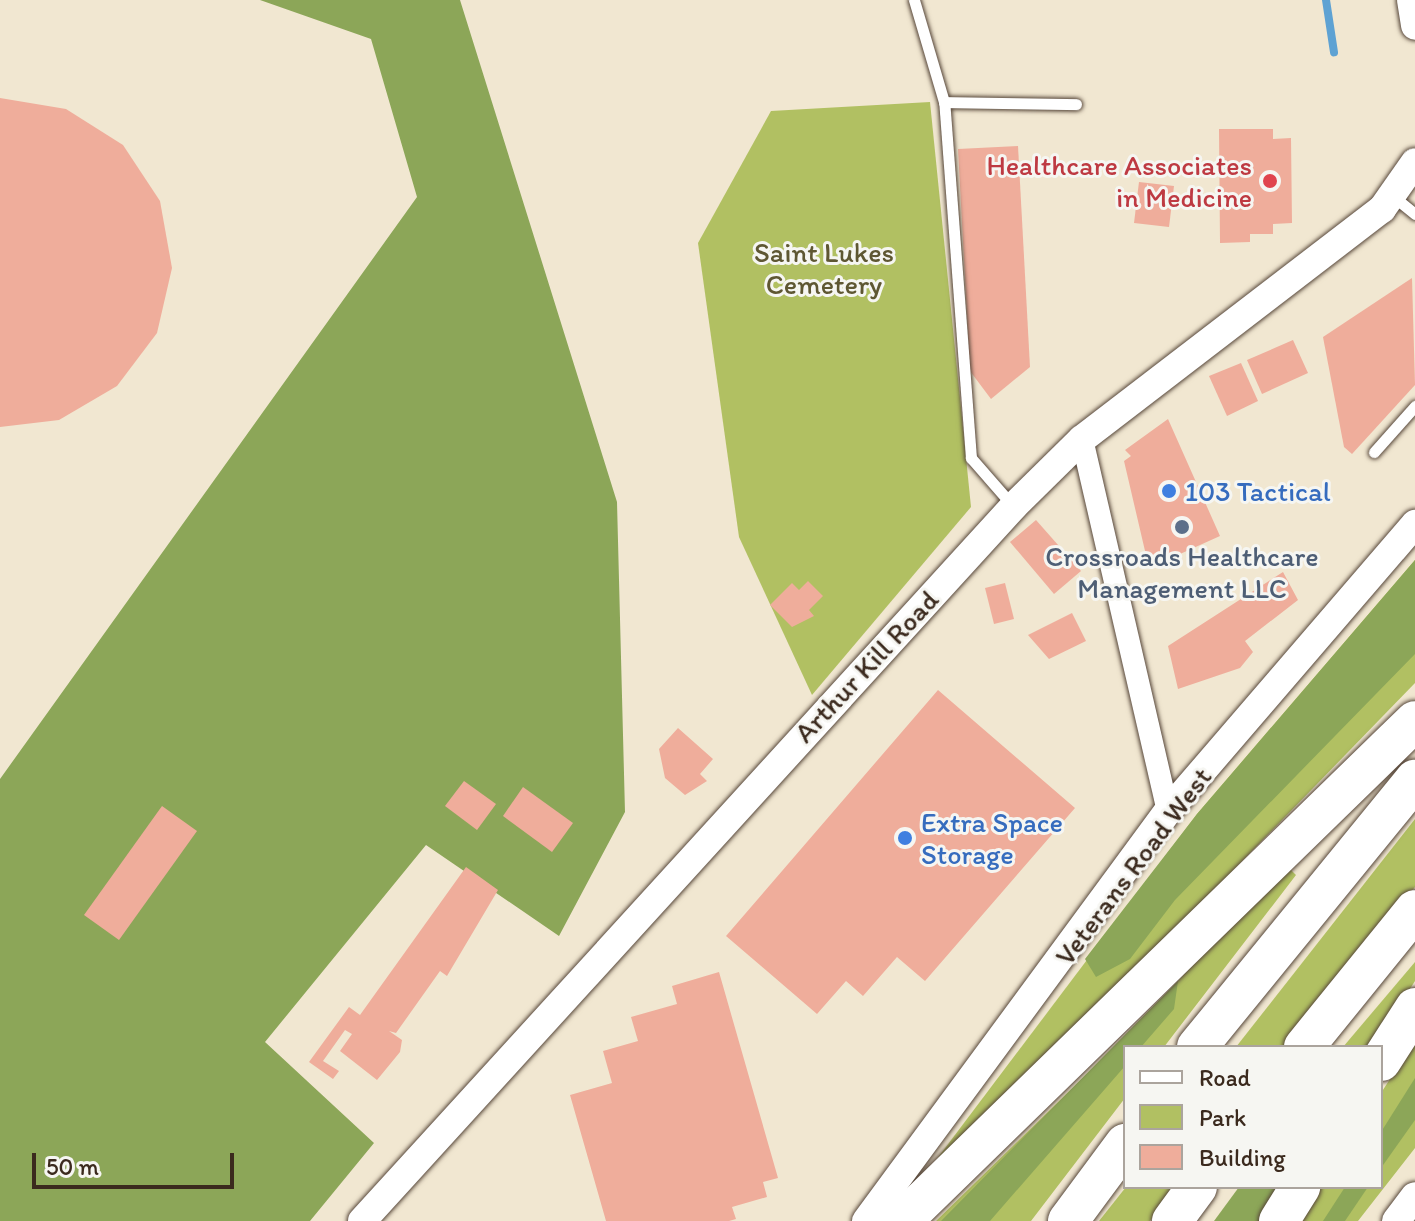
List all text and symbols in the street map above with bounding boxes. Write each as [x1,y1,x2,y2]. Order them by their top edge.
place label: Healthcare Associates in Medicine [986,148,1252,214]
marker: Healthcare Associates in Medicine [1259,170,1281,192]
park label: Saint Lukes Cemetery [754,235,894,301]
place label: 103 Tactical [1185,474,1331,508]
marker: 103 Tactical [1160,482,1178,500]
marker: Crossroads Healthcare Management LLC [1173,518,1191,536]
place label: Crossroads Healthcare Management LLC [1045,539,1319,605]
street label: Arthur Kill Road [787,583,945,749]
street label: Veterans Road West [1048,761,1218,971]
place label: Extra Space Storage [921,805,1064,871]
marker: Extra Space Storage [896,829,914,847]
legend [1123,1045,1383,1189]
text: Road [1199,1063,1251,1092]
text: Park [1199,1103,1246,1132]
scale bar [36,1137,238,1187]
text: Building [1199,1143,1286,1172]
text: 50 m [46,1152,99,1181]

